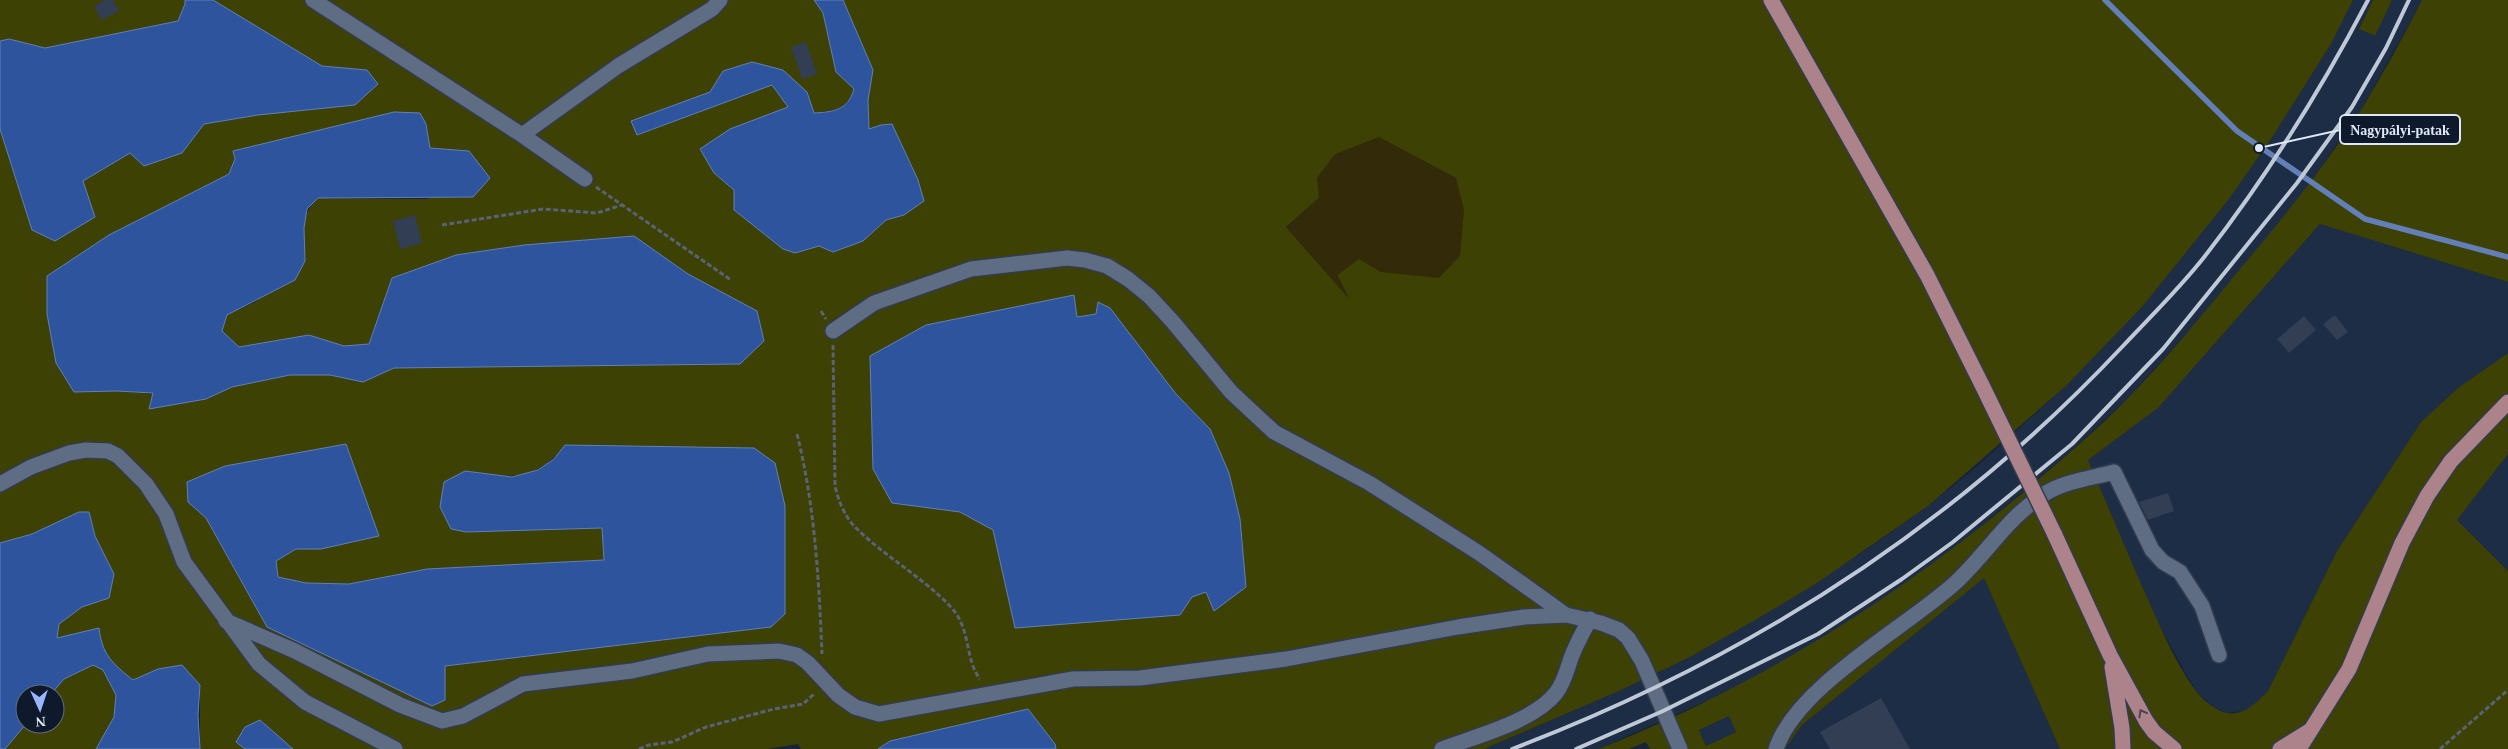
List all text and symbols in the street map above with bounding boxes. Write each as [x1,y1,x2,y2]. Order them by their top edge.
callout: Nagypályi-patak [2340,115,2460,144]
text: Nagypályi-patak [2350,123,2450,138]
north arrow [15,684,65,734]
one-way arrow [2138,710,2148,719]
text: N [35,714,46,729]

